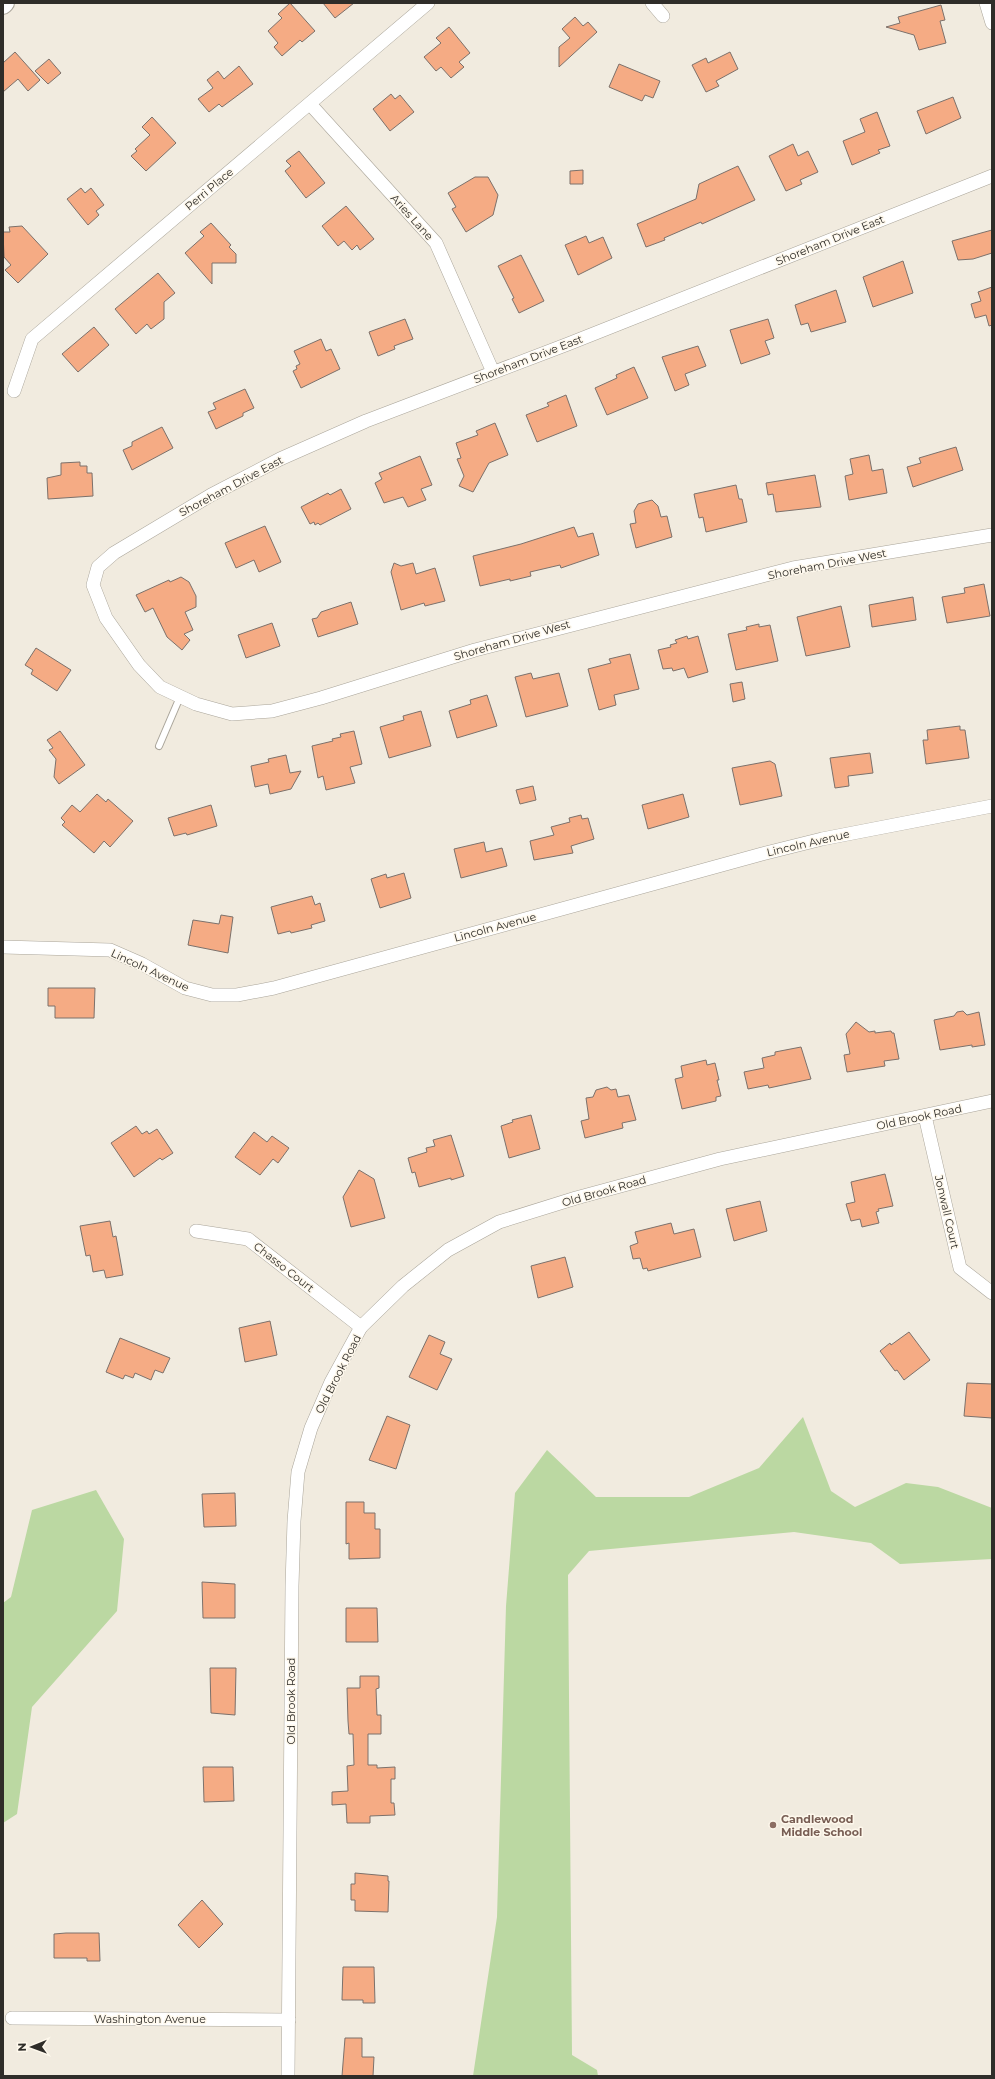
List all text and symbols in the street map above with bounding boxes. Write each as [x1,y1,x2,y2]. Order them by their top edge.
street label: Perri Place [182,164,236,213]
street label: Aries Lane [388,191,437,243]
street label: Shoreham Drive East [774,212,887,268]
street label: Shoreham Drive East [471,332,585,386]
street label: Shoreham Drive East [177,452,286,519]
street label: Shoreham Drive West [767,546,888,582]
street label: Shoreham Drive West [452,617,572,663]
street label: Lincoln Avenue [765,827,851,859]
street label: Lincoln Avenue [452,909,538,945]
street label: Lincoln Avenue [109,946,192,994]
street label: Old Brook Road [875,1101,963,1133]
street label: Old Brook Road [560,1172,648,1210]
street label: Jonwall Court [931,1173,962,1251]
street label: Chasso Court [251,1239,318,1295]
street label: Old Brook Road [312,1332,364,1416]
street label: Old Brook Road [284,1657,298,1745]
place label: Candlewood Middle School [781,1812,862,1839]
marker: Candlewood Middle School [768,1820,778,1830]
street label: Washington Avenue [94,2012,206,2026]
north arrow [12,2027,52,2067]
text: N [15,2043,29,2052]

